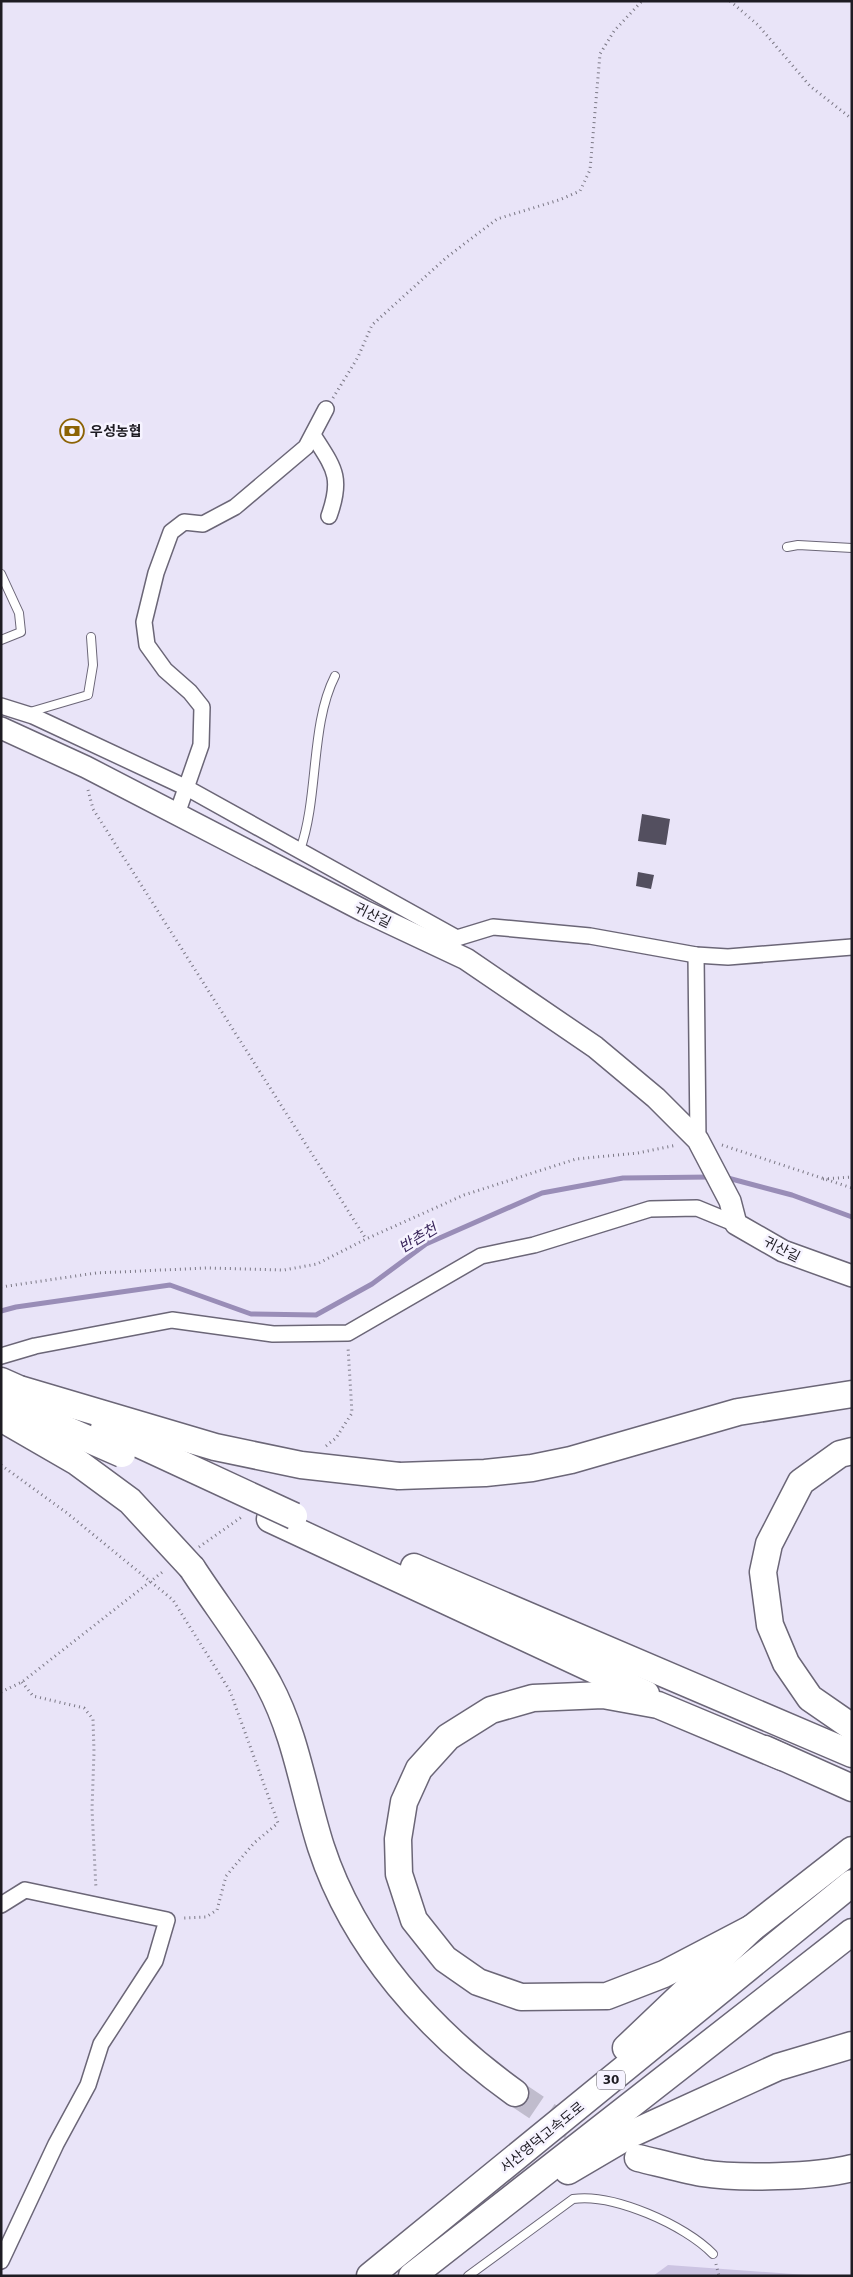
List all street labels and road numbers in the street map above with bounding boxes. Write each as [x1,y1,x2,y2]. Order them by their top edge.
street label: 귀산길 [352,899,394,931]
street label: 귀산길 [761,1233,803,1265]
road number: 30 [597,2070,625,2090]
street label: 서산영덕고속도로 [497,2098,587,2176]

